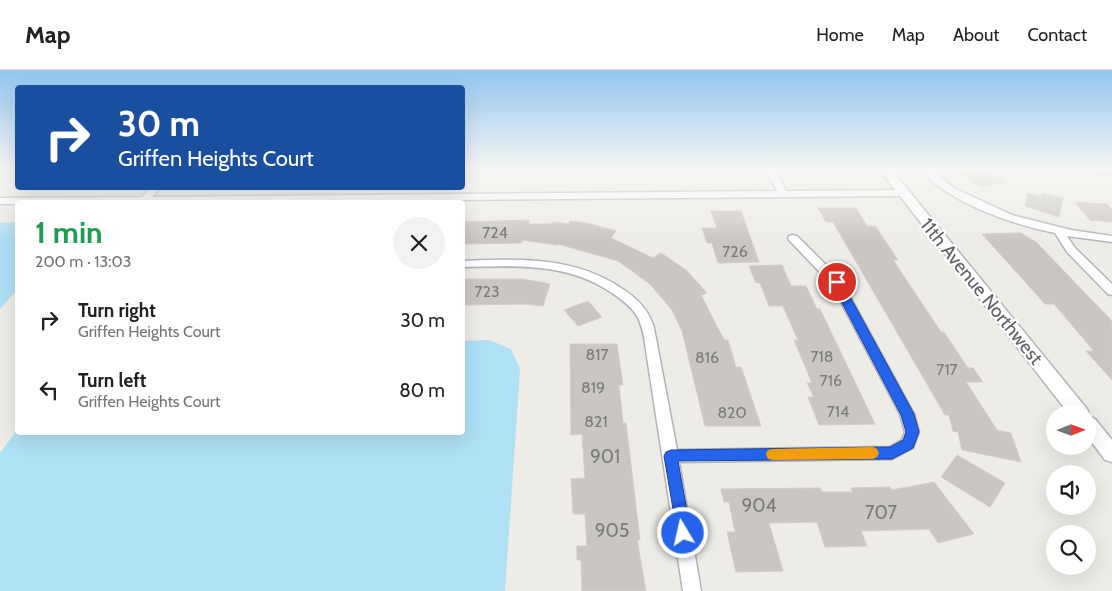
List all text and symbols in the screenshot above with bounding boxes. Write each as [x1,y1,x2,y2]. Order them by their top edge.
text: Map [25,20,71,49]
text: Home [816,24,864,46]
text: Map [892,24,925,46]
text: About [953,24,999,46]
text: Contact [1027,24,1087,46]
text: 30 m [118,102,200,145]
icon: right [35,105,100,170]
text: Griffen Heights Court [118,145,314,172]
street label: 11th Avenue Northwest [916,213,1048,370]
text: 1 min [35,214,103,251]
button: close [393,217,445,269]
house number: 724 [482,223,508,242]
house number: 726 [722,242,748,261]
text: 200 m · 13:03 [35,252,131,271]
pin [816,261,858,303]
icon: arrive [823,268,851,296]
house number: 723 [474,282,500,301]
text: Turn right [78,299,156,322]
icon: right [35,306,63,334]
text: 30 m [401,309,445,332]
text: Griffen Heights Court [78,322,220,341]
house number: 817 [586,345,608,364]
house number: 718 [811,347,833,366]
house number: 816 [695,348,719,367]
house number: 717 [936,360,958,379]
text: Turn left [78,369,146,392]
house number: 716 [820,371,842,390]
icon: left [35,376,63,404]
house number: 819 [581,378,605,397]
text: 80 m [399,379,445,402]
text: Griffen Heights Court [78,392,220,411]
house number: 714 [827,402,849,421]
house number: 820 [717,403,747,422]
north arrow [1046,405,1096,455]
map controls [1046,405,1096,575]
house number: 821 [584,412,608,431]
house number: 901 [590,445,620,468]
button: sound [1046,465,1096,515]
house number: 904 [741,494,777,517]
house number: 707 [865,501,897,524]
position arrow [656,506,708,558]
house number: 905 [595,519,629,542]
button: search [1046,525,1096,575]

